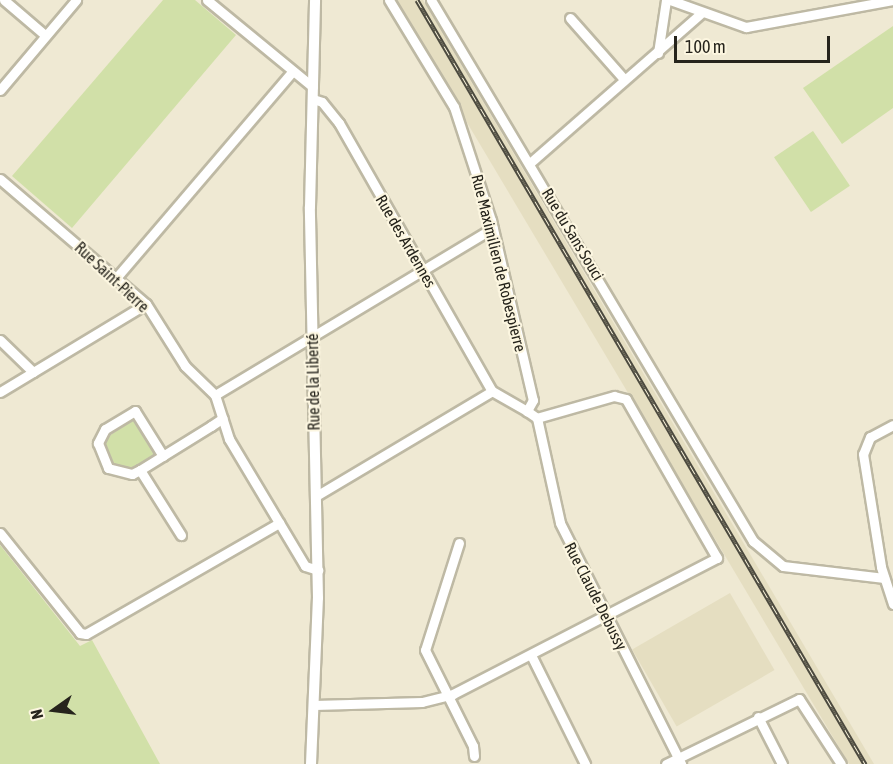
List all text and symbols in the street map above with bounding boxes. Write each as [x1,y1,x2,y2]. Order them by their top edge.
scale bar [677,24,833,62]
text: 100 m [685,36,726,57]
street label: Rue Maximilien de Robespierre [468,172,530,354]
street label: Rue du Sans Souci [538,184,608,284]
street label: Rue des Ardennes [372,191,440,291]
street label: Rue Saint-Pierre [71,238,153,316]
street label: Rue de la Liberté [303,333,323,431]
street label: Rue Claude Debussy [561,539,631,653]
north arrow [24,680,84,740]
text: N [27,708,46,721]

